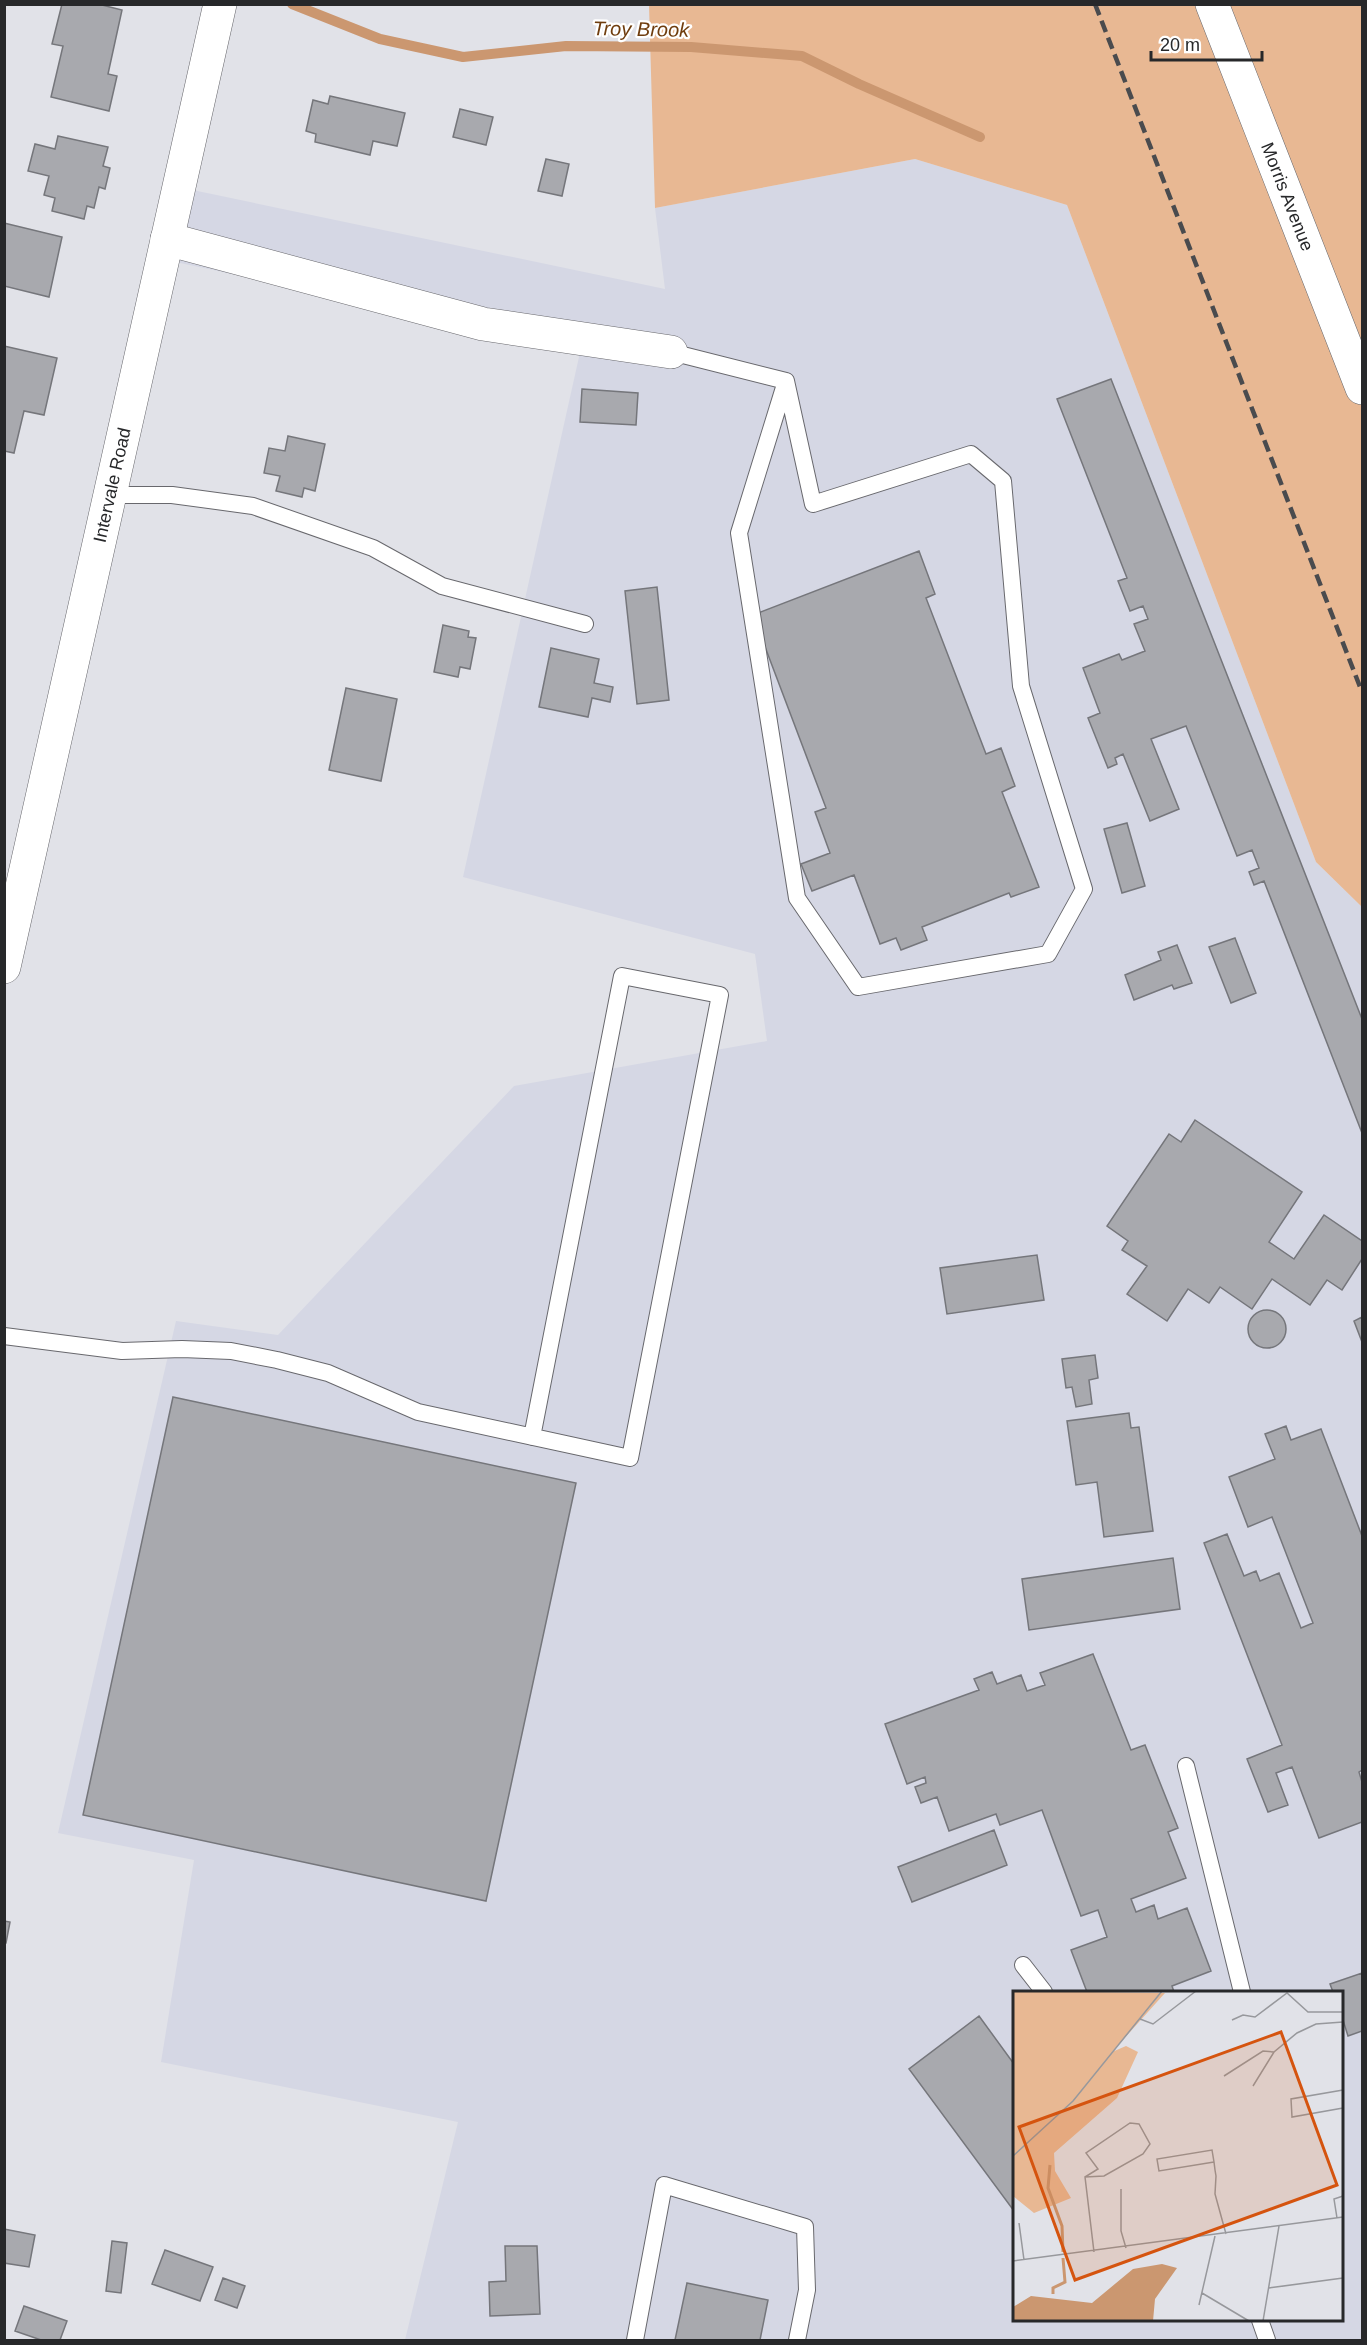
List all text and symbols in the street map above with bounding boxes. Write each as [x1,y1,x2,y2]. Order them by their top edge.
water label: Troy Brook [593,17,690,41]
scale bar [1151,24,1262,62]
text: 20 m [1160,35,1200,55]
street label: Morris Avenue [1257,140,1318,254]
street label: Intervale Road [90,426,135,544]
inset map [1013,1991,1343,2321]

